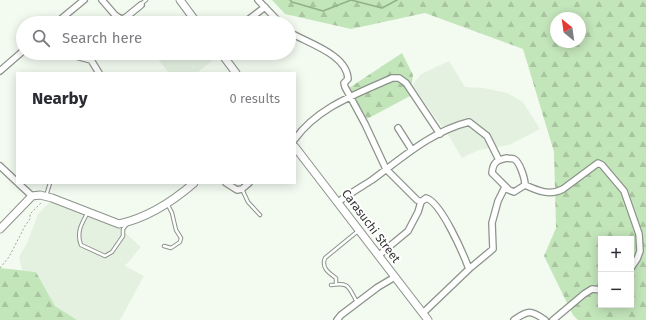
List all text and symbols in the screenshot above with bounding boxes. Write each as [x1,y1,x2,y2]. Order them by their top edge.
north arrow [550,12,586,48]
search box [16,16,296,60]
icon: search [30,27,52,49]
text: Search here [62,29,142,47]
text: Nearby [32,88,87,109]
text: 0 results [229,91,280,106]
street label: Carasuchi Street [339,187,404,266]
map controls [598,236,634,308]
button: + [598,236,634,272]
button: − [598,272,634,308]

